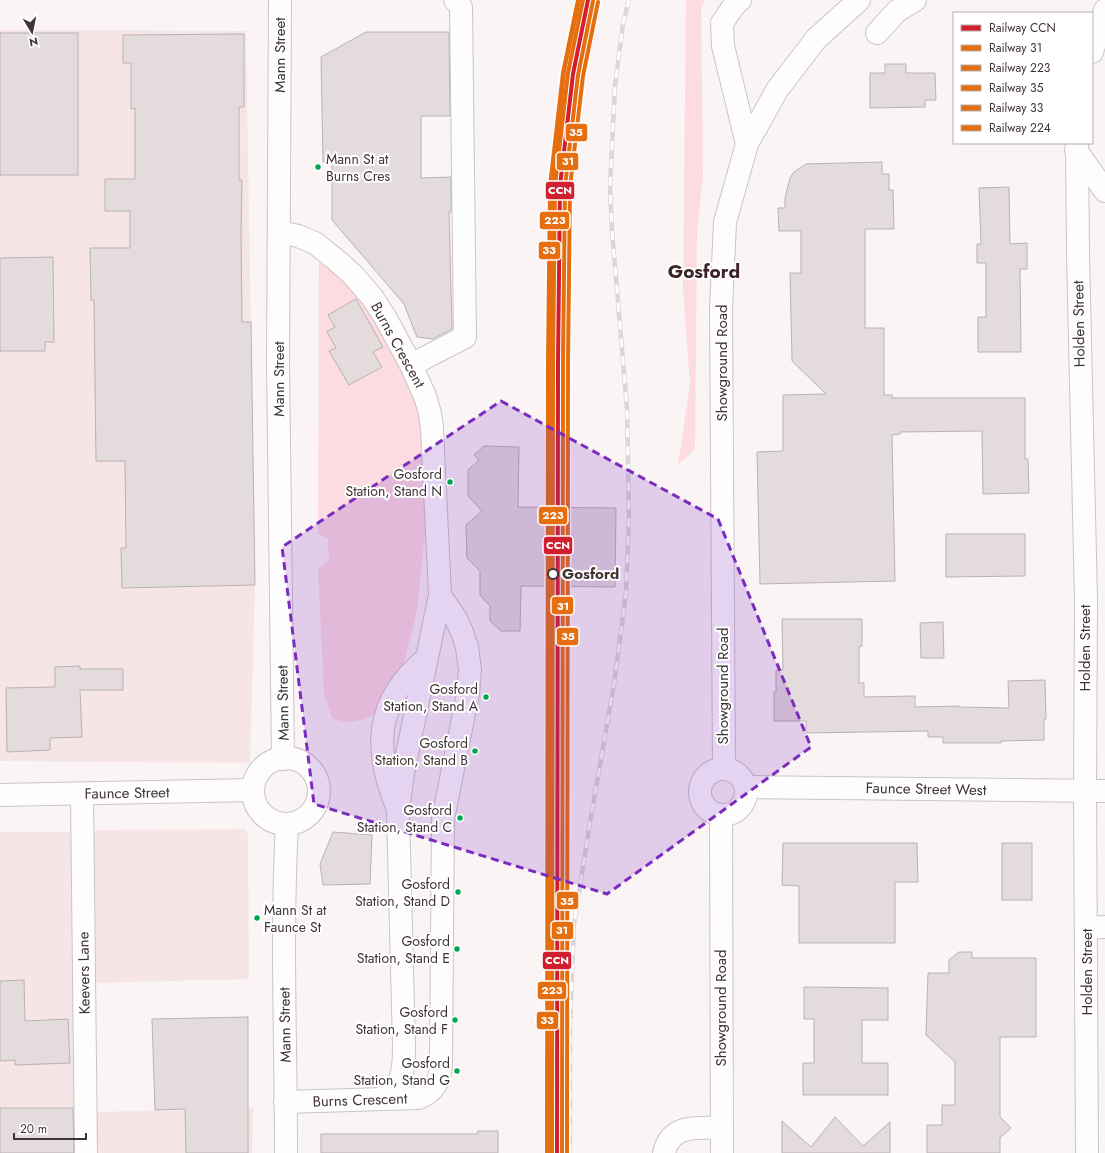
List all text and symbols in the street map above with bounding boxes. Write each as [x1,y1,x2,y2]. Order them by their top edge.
north arrow [12,12,52,52]
legend [953,12,1093,144]
street label: Mann Street [269,17,291,93]
text: Railway CCN [989,19,1056,37]
text: N [28,33,39,50]
text: Railway 31 [989,39,1042,57]
text: Railway 223 [989,59,1051,77]
text: Railway 35 [989,79,1044,97]
text: Railway 33 [989,99,1044,117]
text: Railway 224 [989,119,1051,137]
line badge: 35 [565,123,588,142]
text: 35 [569,124,583,140]
place label: Mann St at Burns Cres [326,149,391,186]
line badge: 31 [556,152,579,171]
text: 31 [562,153,574,169]
marker: Mann St at Burns Cres [313,162,323,172]
line badge: CCN [545,181,575,200]
text: CCN [548,182,572,198]
line badge: 223 [539,211,570,230]
text: 223 [544,212,566,228]
line badge: 33 [538,241,561,260]
text: 33 [542,242,556,258]
district label: Gosford [668,258,740,285]
street label: Holden Street [1067,280,1091,368]
street label: Burns Crescent [365,298,431,392]
street label: Showground Road [711,305,733,421]
street label: Mann Street [268,341,290,417]
place label: Gosford Station, Stand N [346,464,442,501]
marker: Gosford Station, Stand N [445,477,455,487]
line badge: 223 [538,506,568,525]
text: 223 [542,507,564,523]
line badge: CCN [543,536,573,555]
text: CCN [546,537,570,553]
place label: Gosford [562,563,619,585]
marker: Gosford [547,568,559,580]
line badge: 31 [551,596,574,615]
text: 31 [557,598,569,614]
street label: Holden Street [1074,604,1096,691]
line badge: 35 [556,627,579,646]
text: 35 [561,628,575,644]
street label: Showground Road [712,628,734,744]
street label: Mann Street [271,665,295,741]
place label: Gosford Station, Stand A [383,679,479,716]
marker: Gosford Station, Stand A [481,692,491,702]
place label: Gosford Station, Stand B [375,733,468,770]
marker: Gosford Station, Stand B [470,746,480,756]
street label: Faunce Street West [865,777,987,801]
street label: Faunce Street [84,781,170,805]
place label: Gosford Station, Stand C [357,800,452,837]
marker: Gosford Station, Stand C [455,813,465,823]
place label: Gosford Station, Stand D [355,874,450,911]
marker: Gosford Station, Stand D [453,887,463,897]
line badge: 35 [556,891,579,910]
text: 35 [560,893,574,909]
place label: Mann St at Faunce St [264,900,327,937]
marker: Mann St at Faunce St [252,913,262,923]
line badge: 31 [551,921,574,940]
text: 31 [556,922,568,938]
street label: Holden Street [1076,928,1098,1015]
street label: Keevers Lane [72,931,96,1014]
place label: Gosford Station, Stand E [357,931,450,968]
marker: Gosford Station, Stand E [452,944,462,954]
street label: Showground Road [710,950,732,1066]
line badge: CCN [542,951,572,970]
text: CCN [545,952,569,968]
line badge: 223 [537,981,567,1000]
text: 223 [541,982,563,998]
street label: Mann Street [273,987,297,1063]
place label: Gosford Station, Stand F [355,1002,448,1039]
line badge: 33 [536,1011,559,1030]
text: 33 [540,1012,554,1028]
marker: Gosford Station, Stand F [450,1015,460,1025]
place label: Gosford Station, Stand G [354,1053,450,1090]
marker: Gosford Station, Stand G [452,1066,462,1076]
street label: Burns Crescent [312,1087,408,1113]
scale bar [14,1115,86,1141]
text: 20 m [20,1120,47,1138]

